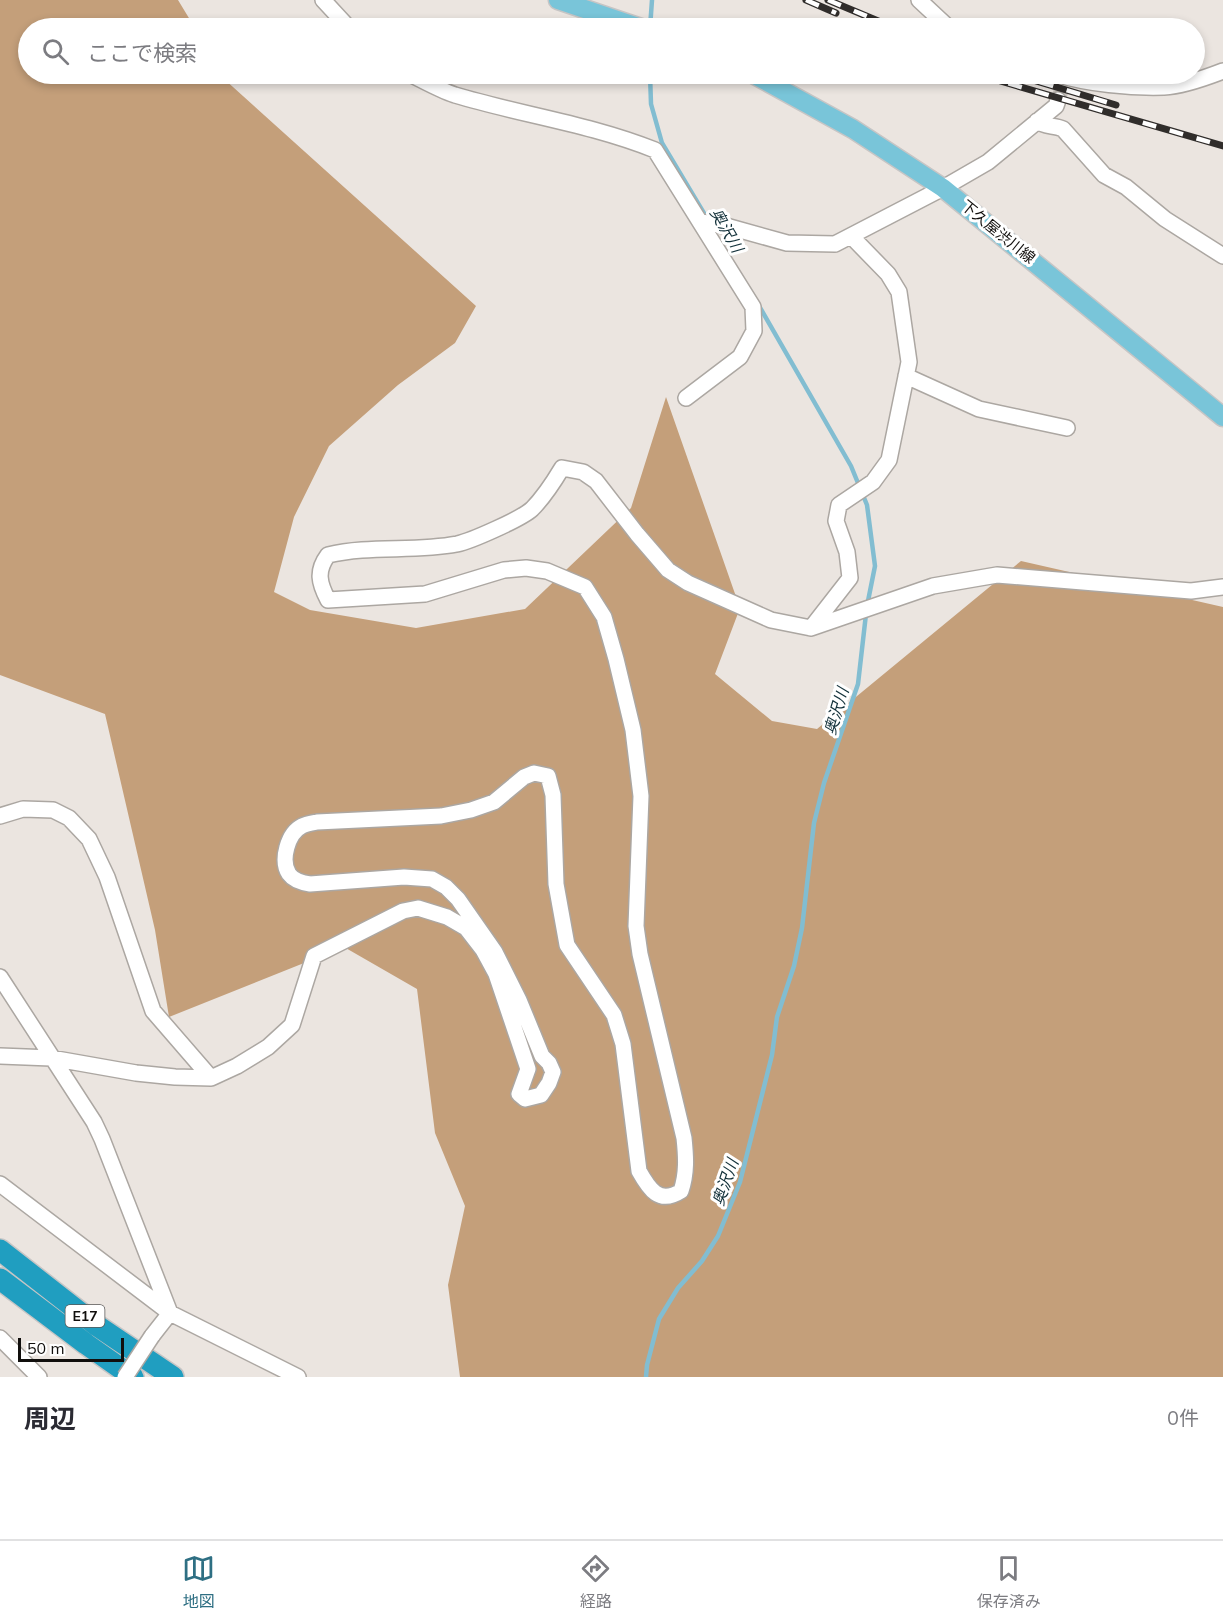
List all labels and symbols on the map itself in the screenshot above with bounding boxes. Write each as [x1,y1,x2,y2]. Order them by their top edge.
street label: 下久屋渋川線 [957,196,1039,267]
water label: 奥沢川 [706,204,749,258]
water label: 奥沢川 [819,683,853,737]
water label: 奥沢川 [708,1154,743,1208]
road number: E17 [66,1305,104,1327]
scale bar [18,1335,124,1362]

